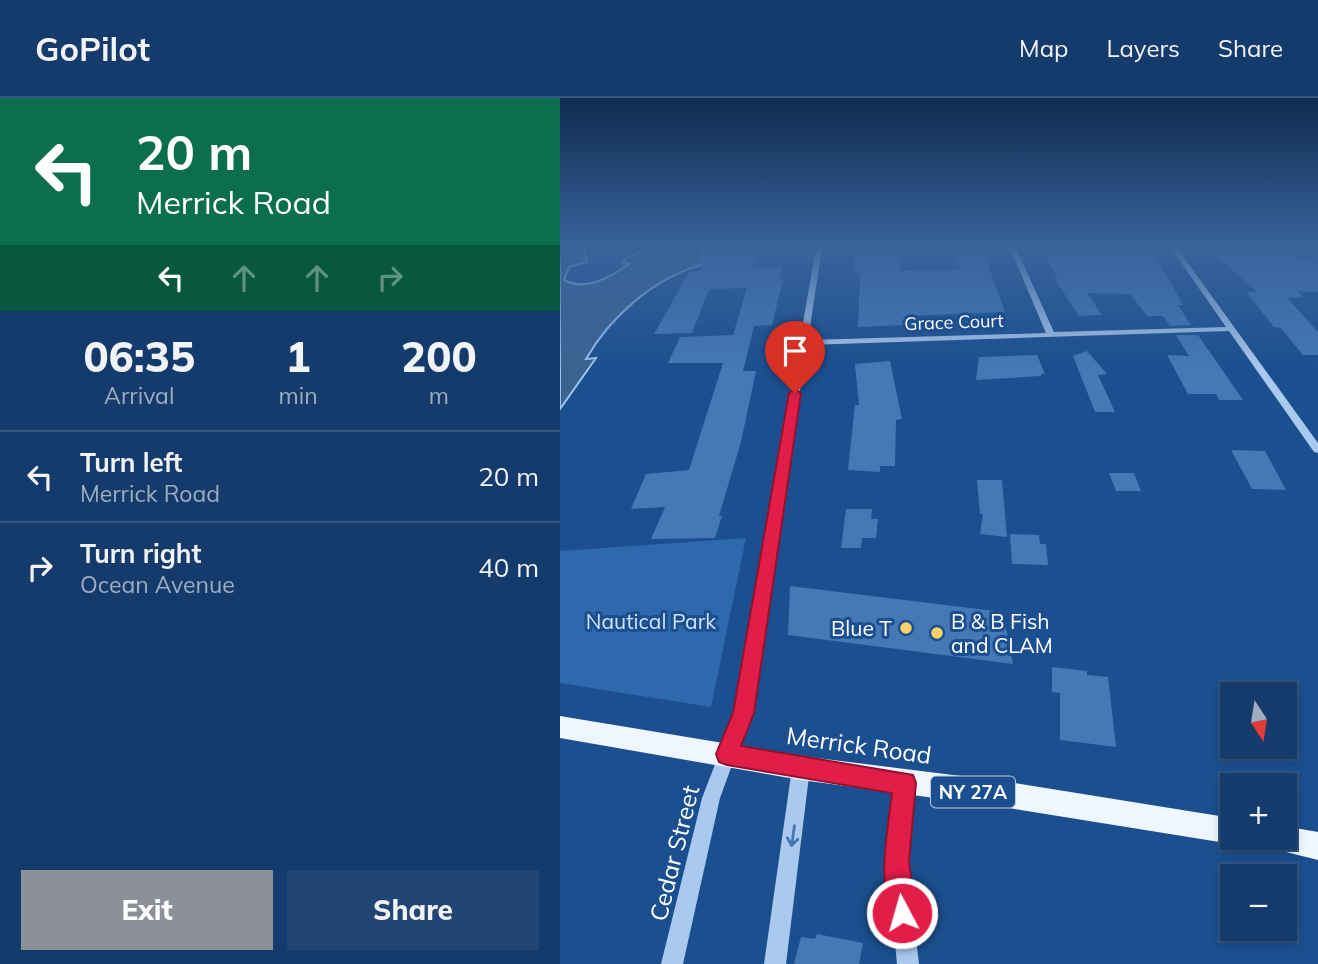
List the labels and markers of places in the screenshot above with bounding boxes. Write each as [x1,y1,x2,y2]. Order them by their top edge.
pin [765,321,825,393]
place label: B & B Fish and CLAM [951,608,1053,658]
place label: Blue T [831,615,892,641]
marker: Blue T [898,620,914,636]
marker: B & B Fish and CLAM [929,625,945,641]

